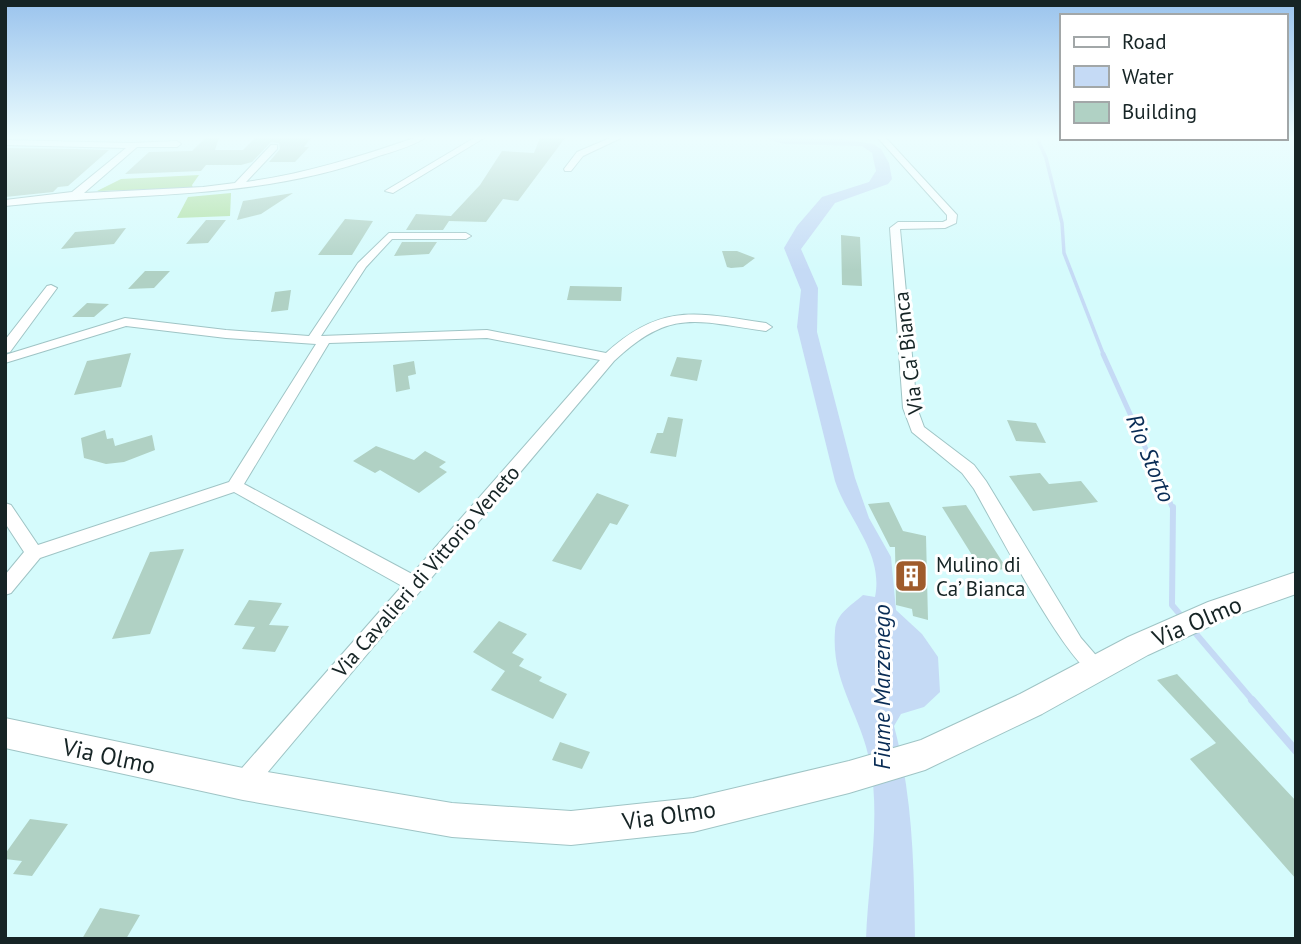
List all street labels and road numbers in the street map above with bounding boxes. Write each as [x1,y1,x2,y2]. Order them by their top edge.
street label: Via Ca' Bianca [887,290,929,417]
street label: Via Cavalieri di Vittorio Veneto [326,459,526,683]
street label: Via Olmo [1147,588,1246,654]
street label: Via Olmo [59,731,158,781]
street label: Via Olmo [619,793,718,837]

